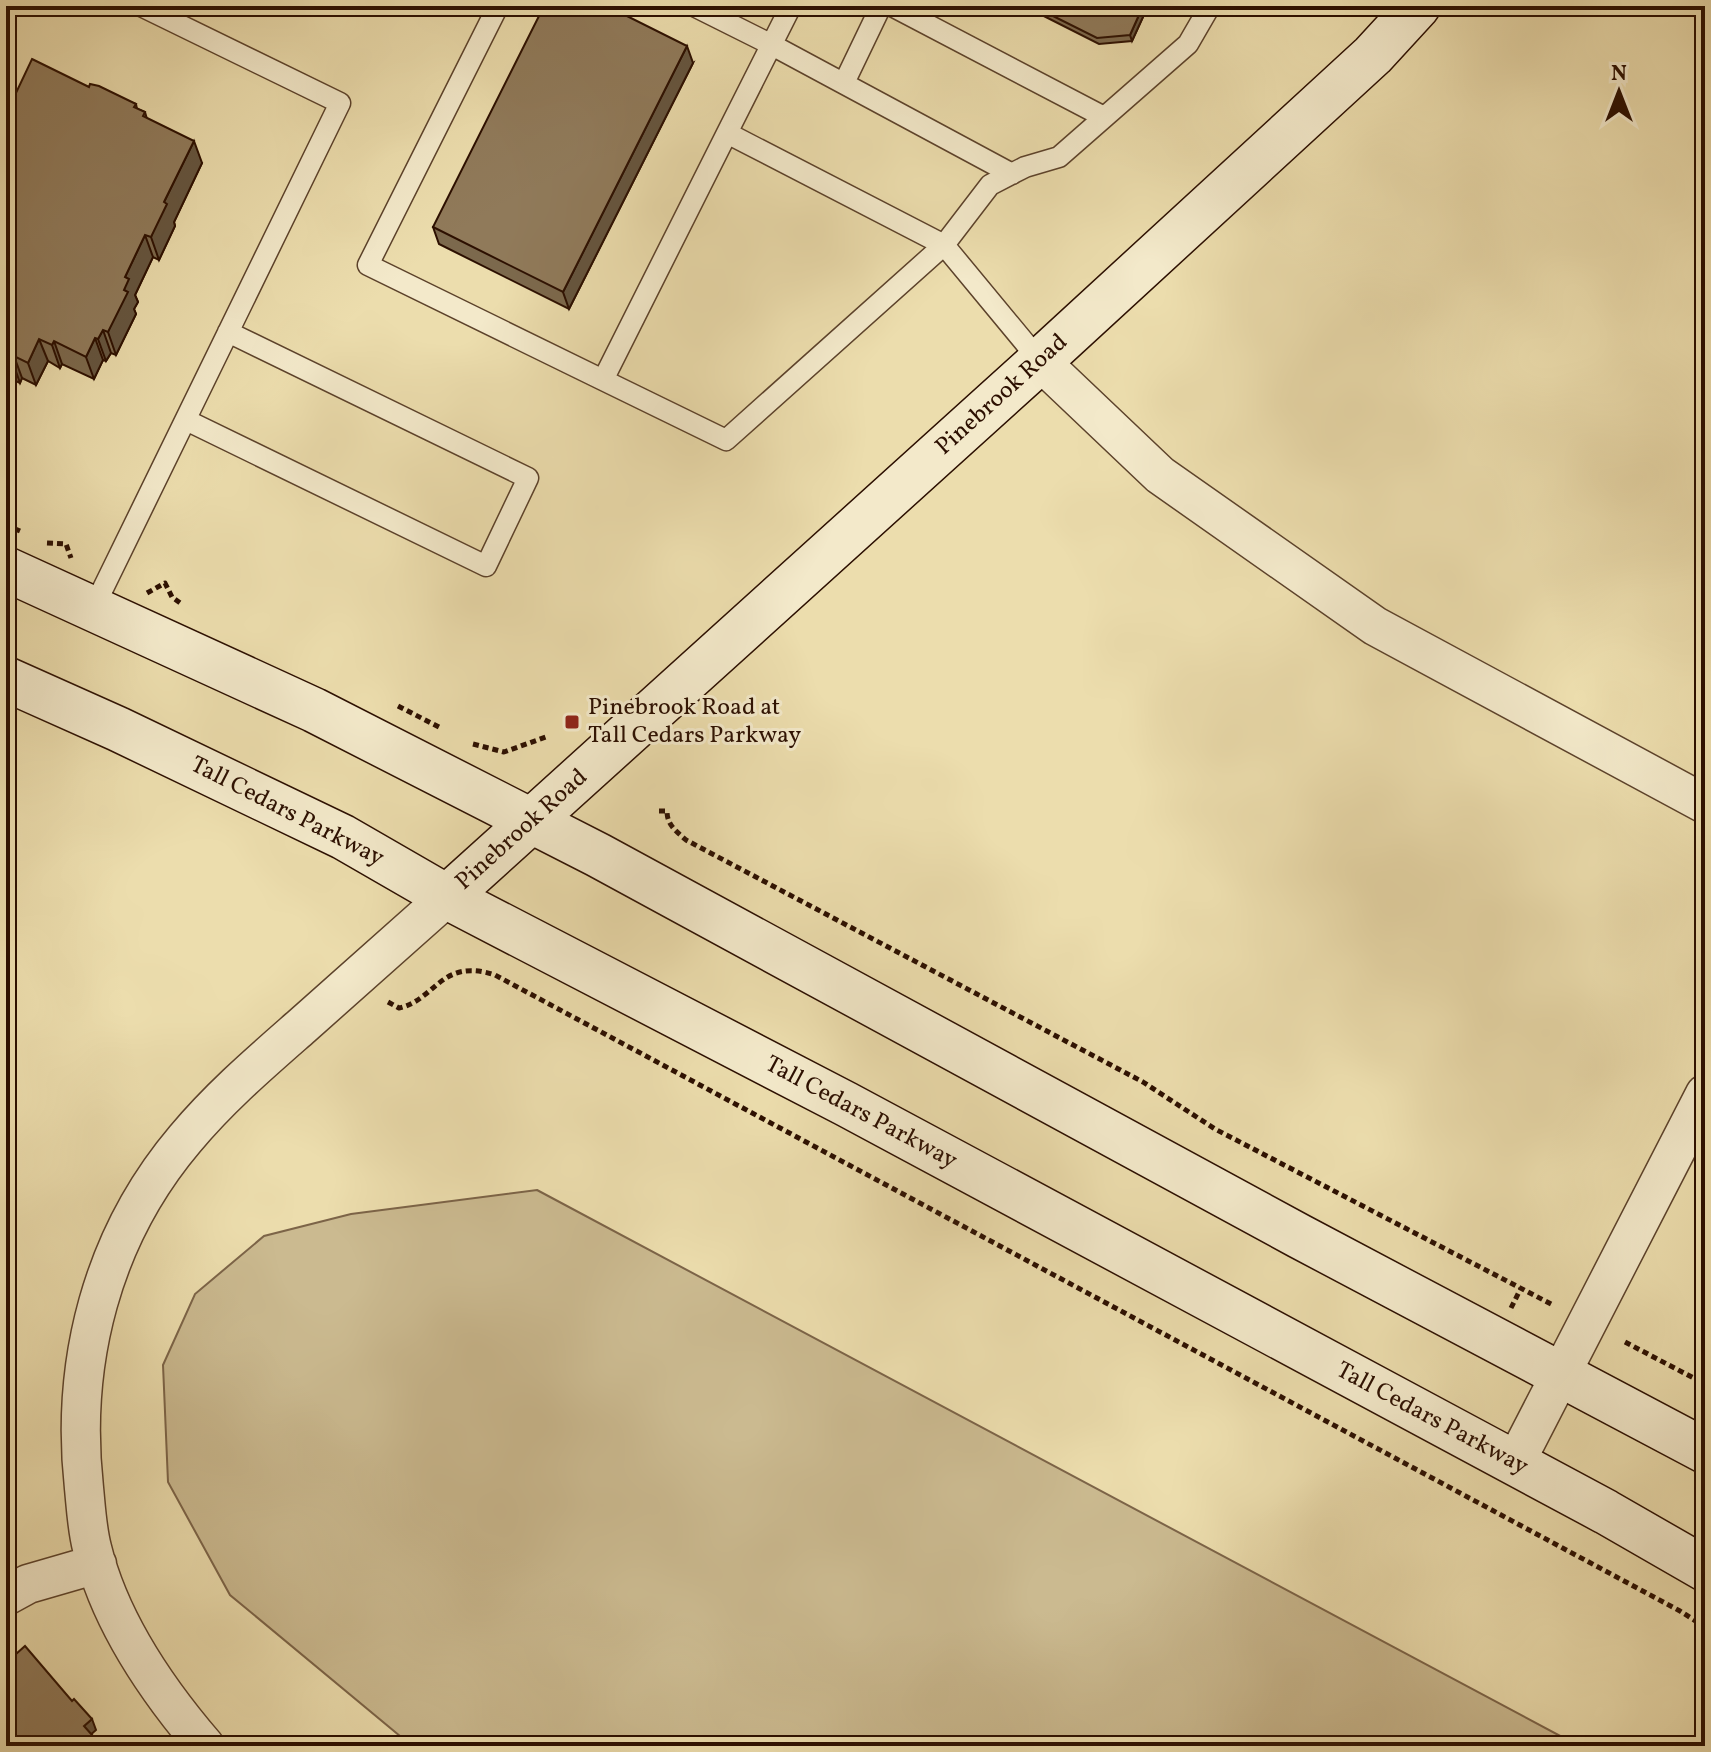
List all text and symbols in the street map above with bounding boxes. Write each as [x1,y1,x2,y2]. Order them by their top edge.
north arrow [1579,52,1659,132]
text: N [1611,59,1627,90]
street label: Pinebrook Road [928,326,1076,464]
place label: Pinebrook Road at Tall Cedars Parkway [588,691,801,753]
marker: Pinebrook Road at Tall Cedars Parkway [563,713,581,731]
street label: Tall Cedars Parkway [184,748,390,876]
street label: Pinebrook Road [448,761,596,899]
street label: Tall Cedars Parkway [759,1048,963,1178]
street label: Tall Cedars Parkway [1330,1354,1534,1484]

